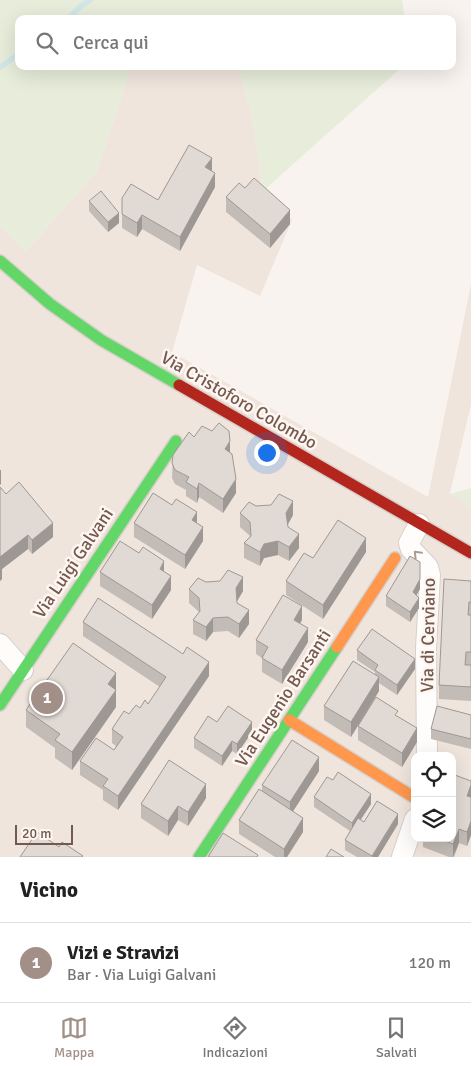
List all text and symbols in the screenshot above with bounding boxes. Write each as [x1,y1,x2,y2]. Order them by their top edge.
search box [15,15,456,70]
icon: search [33,29,61,57]
text: Cerca qui [73,31,149,55]
street label: Via Cristoforo Colombo [157,346,321,454]
your location [254,440,280,466]
street label: Via Luigi Galvani [28,504,118,622]
one-way arrow [414,551,423,560]
street label: Via di Cerviano [416,577,440,693]
street label: Via Eugenio Barsanti [230,625,336,771]
pin: 1 [31,679,63,717]
map controls [411,752,456,842]
button: locate [411,752,456,797]
button: layers [411,797,456,842]
scale bar [15,822,72,845]
text: 20 m [22,825,51,842]
text: Vicino [20,877,78,903]
text: Vizi e Stravizi [67,941,179,965]
text: 1 [32,953,40,973]
text: 120 m [409,953,451,973]
text: Bar · Via Luigi Galvani [67,965,216,985]
tab: Mappa [54,1014,94,1061]
tab: Indicazioni [203,1014,268,1061]
tab: Salvati [376,1014,417,1061]

